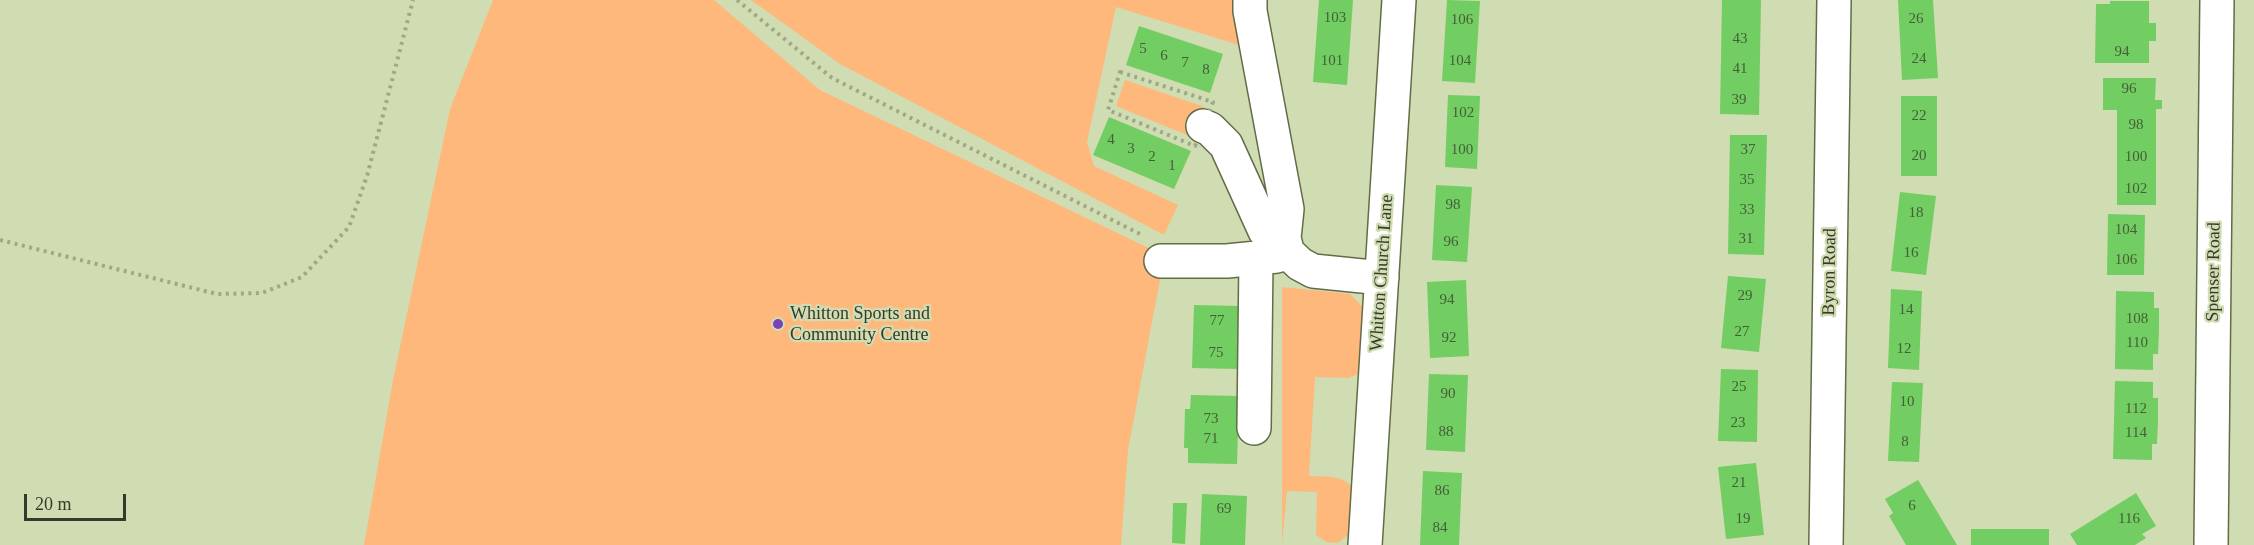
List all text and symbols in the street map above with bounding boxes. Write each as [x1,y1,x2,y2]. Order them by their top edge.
house number: 103 [1324,9,1346,27]
house number: 26 [1908,10,1924,28]
house number: 106 [1451,11,1473,29]
house number: 43 [1732,30,1748,48]
house number: 5 [1139,40,1147,58]
house number: 94 [2114,43,2130,61]
house number: 6 [1160,47,1168,65]
house number: 24 [1912,50,1926,68]
house number: 101 [1321,52,1343,70]
house number: 104 [1449,52,1471,70]
house number: 7 [1181,54,1189,72]
house number: 41 [1732,60,1748,78]
house number: 8 [1202,61,1210,79]
house number: 96 [2122,80,2136,98]
house number: 39 [1732,91,1746,109]
house number: 102 [1452,104,1474,122]
house number: 22 [1912,107,1926,125]
house number: 98 [2128,116,2144,134]
house number: 4 [1107,131,1115,149]
house number: 3 [1127,140,1135,158]
house number: 100 [1451,141,1473,159]
house number: 37 [1740,141,1756,159]
house number: 20 [1912,147,1926,165]
house number: 2 [1148,148,1156,166]
house number: 100 [2125,148,2147,166]
house number: 1 [1168,157,1176,175]
house number: 35 [1740,171,1754,189]
house number: 102 [2125,180,2147,198]
street label: Whitton Church Lane [1366,194,1398,352]
house number: 98 [1446,196,1460,214]
house number: 33 [1740,201,1754,219]
house number: 18 [1908,204,1924,222]
house number: 104 [2115,221,2137,239]
street label: Spenser Road [2202,222,2226,322]
street label: Byron Road [1818,228,1842,316]
house number: 31 [1738,230,1754,248]
house number: 96 [1444,233,1458,251]
house number: 16 [1904,244,1918,262]
house number: 106 [2115,251,2137,269]
house number: 29 [1738,287,1752,305]
house number: 94 [1440,291,1454,309]
house number: 14 [1898,301,1914,319]
place label: Whitton Sports and Community Centre [790,303,930,346]
house number: 108 [2126,310,2148,328]
house number: 77 [1210,312,1224,330]
marker: Whitton Sports and Community Centre [771,317,785,331]
house number: 27 [1734,323,1750,341]
house number: 92 [1442,329,1456,347]
house number: 110 [2126,334,2148,352]
house number: 12 [1896,340,1912,358]
house number: 75 [1208,344,1224,362]
house number: 25 [1732,378,1746,396]
house number: 90 [1440,385,1456,403]
house number: 10 [1900,393,1914,411]
house number: 112 [2125,400,2147,418]
house number: 73 [1204,410,1218,428]
house number: 23 [1730,414,1746,432]
house number: 88 [1438,423,1454,441]
house number: 114 [2125,424,2147,442]
house number: 71 [1204,430,1218,448]
house number: 8 [1901,433,1909,451]
house number: 21 [1732,474,1746,492]
scale bar [27,482,129,520]
house number: 86 [1434,482,1450,500]
text: 20 m [35,494,72,514]
house number: 6 [1908,497,1916,515]
house number: 69 [1216,500,1232,518]
house number: 19 [1736,510,1750,528]
house number: 116 [2118,510,2140,528]
house number: 84 [1432,519,1448,537]

